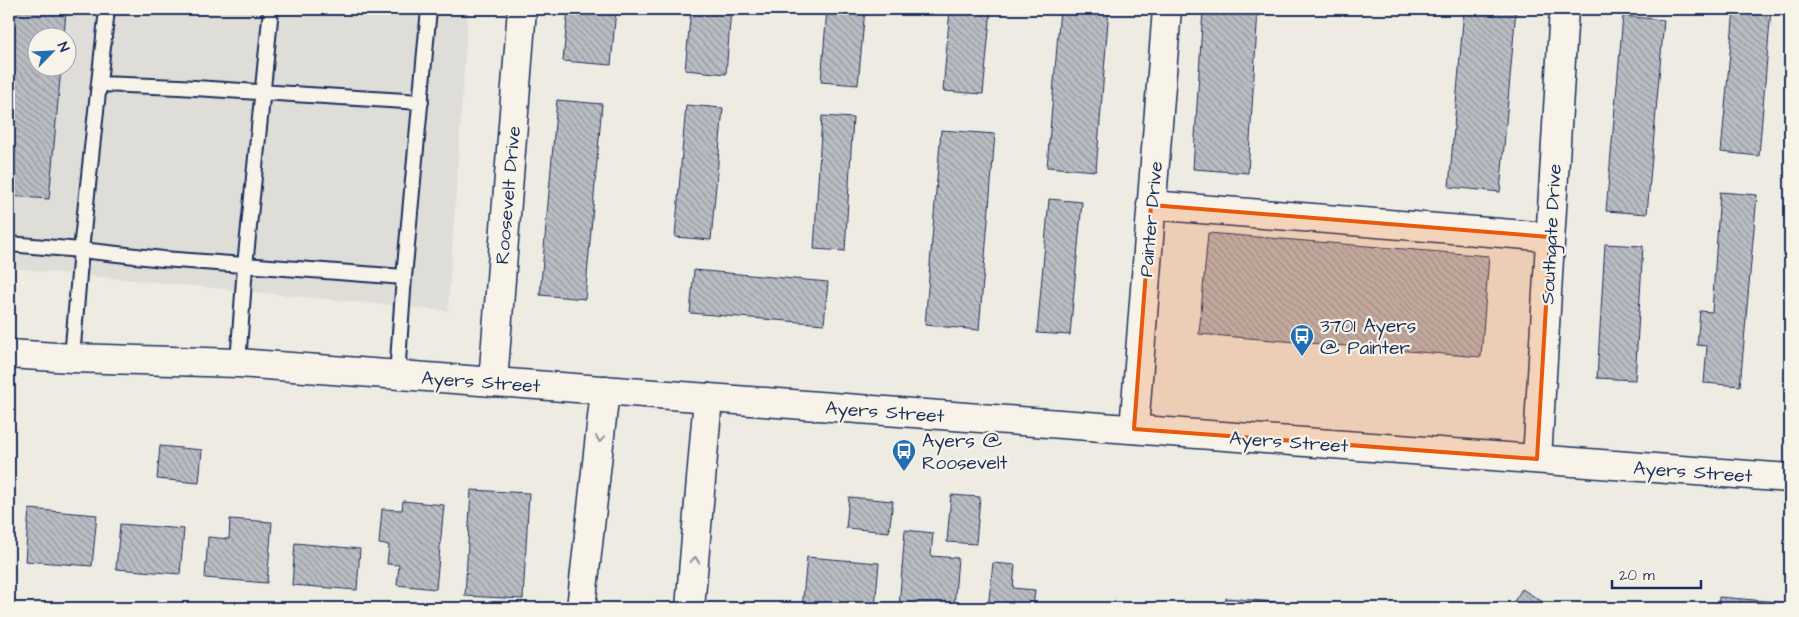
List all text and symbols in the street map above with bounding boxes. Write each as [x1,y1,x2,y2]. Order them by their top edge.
north arrow [28,28,78,78]
text: N [52,39,74,55]
street label: Roosevelt Drive [489,125,528,266]
street label: Painter Drive [1133,160,1170,278]
street label: Southgate Drive [1534,163,1570,305]
place label: 3701 Ayers @ Painter [1320,313,1416,362]
bus stop icon: 3701 Ayers @ Painter [1289,323,1315,357]
street label: Ayers Street [420,365,542,401]
street label: Ayers Street [824,395,946,431]
street label: Ayers Street [1228,425,1350,461]
place label: Ayers @ Roosevelt [922,428,1008,477]
one-way arrow [595,435,606,443]
bus stop icon: Ayers @ Roosevelt [891,438,917,472]
street label: Ayers Street [1632,455,1754,491]
one-way arrow [689,555,700,563]
scale bar [1612,557,1700,589]
text: 20 m [1619,565,1655,586]

